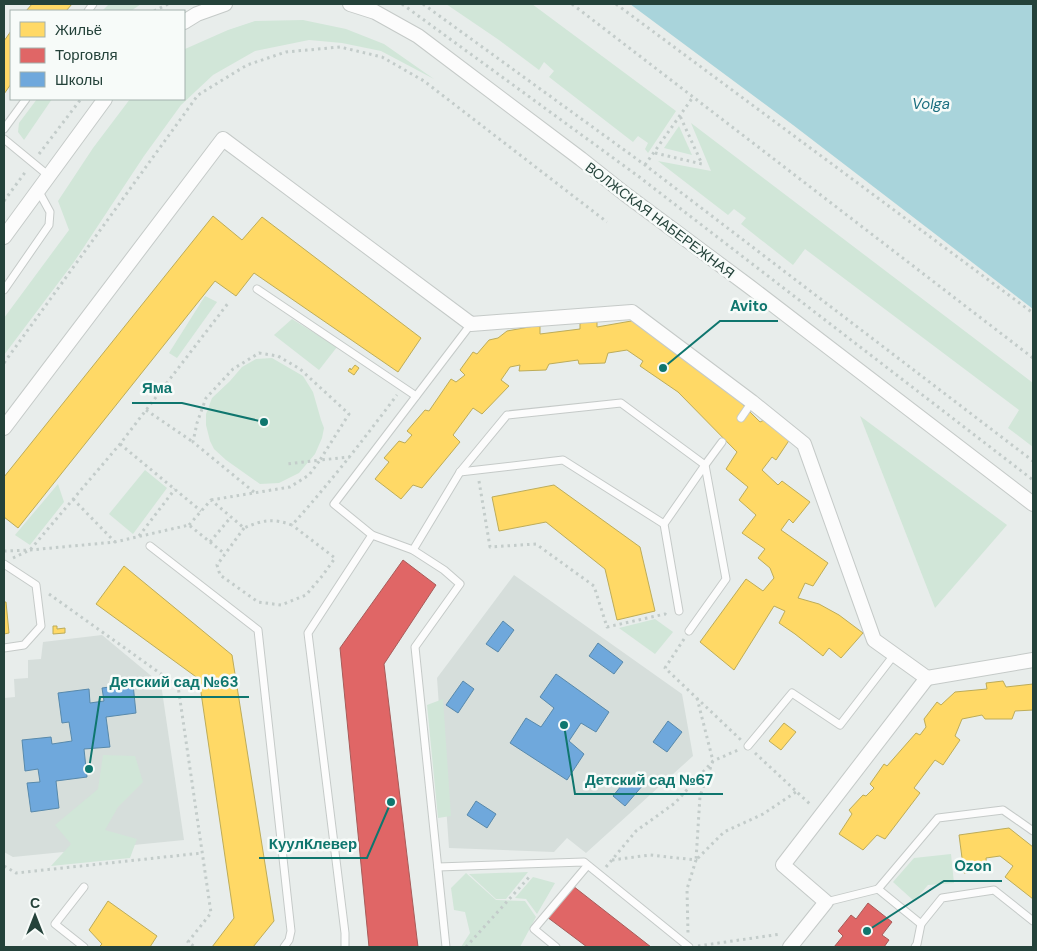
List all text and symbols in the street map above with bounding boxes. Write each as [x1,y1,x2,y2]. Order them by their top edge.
legend [10,10,185,100]
text: Жильё [55,20,102,40]
text: Торговля [55,45,118,65]
text: Школы [55,70,103,90]
water label: Volga [912,94,950,114]
street label: ВОЛЖСКАЯ НАБЕРЕЖНАЯ [582,158,738,282]
callout: Avito [720,291,778,321]
text: Avito [730,296,768,316]
callout: Яма [132,373,182,403]
text: Яма [142,378,173,398]
callout: Детский сад №63 [100,667,249,697]
text: Детский сад №63 [109,672,239,692]
callout: Детский сад №67 [575,764,723,794]
text: Детский сад №67 [585,770,713,790]
callout: КуулКлевер [259,828,367,858]
text: КуулКлевер [269,834,357,854]
callout: Ozon [944,851,1002,881]
text: Ozon [954,856,992,876]
north arrow [10,891,60,941]
text: С [30,894,40,912]

